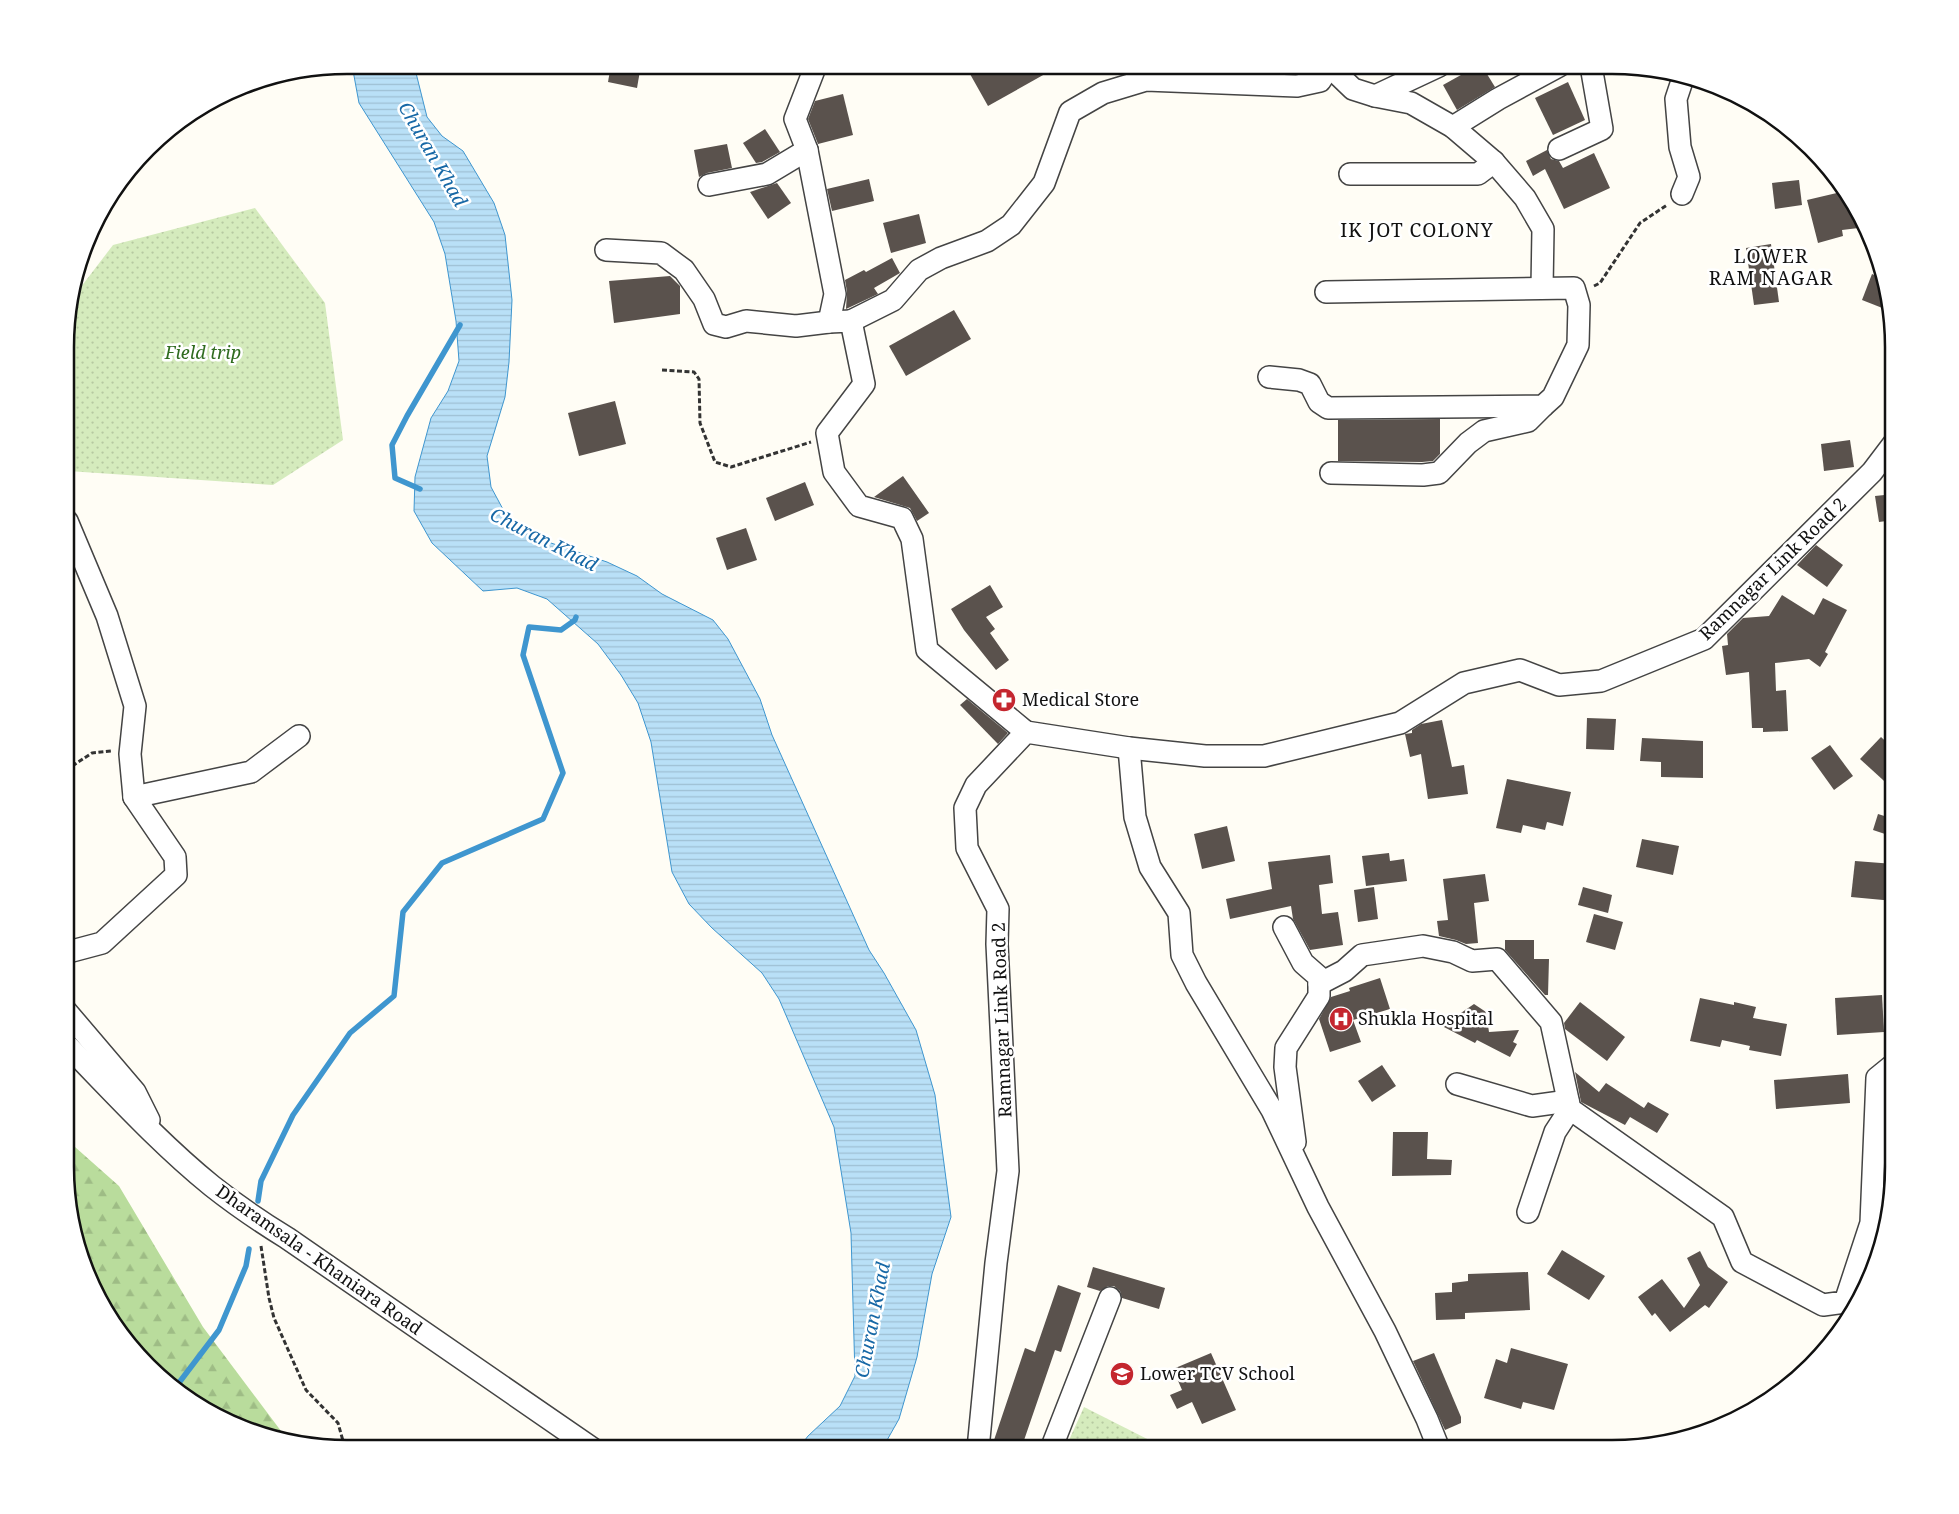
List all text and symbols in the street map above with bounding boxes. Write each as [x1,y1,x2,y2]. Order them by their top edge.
water label: Churan Khad [392,97,474,212]
district label: IK JOT COLONY [1340,217,1494,243]
district label: LOWER RAM NAGAR [1709,243,1833,291]
park label: Field trip [164,340,241,364]
street label: Ramnagar Link Road 2 [1694,492,1851,645]
water label: Churan Khad [486,501,603,578]
pharmacy icon: Medical Store [991,687,1017,713]
place label: Medical Store [1022,687,1139,711]
street label: Ramnagar Link Road 2 [986,922,1016,1118]
hospital icon: Shukla Hospital [1328,1006,1354,1032]
place label: Shukla Hospital [1358,1006,1494,1030]
street label: Dharamsala - Khaniara Road [212,1179,428,1340]
water label: Churan Khad [848,1259,896,1380]
school or university icon: Lower TCV School [1109,1361,1135,1387]
place label: Lower TCV School [1140,1361,1295,1385]

